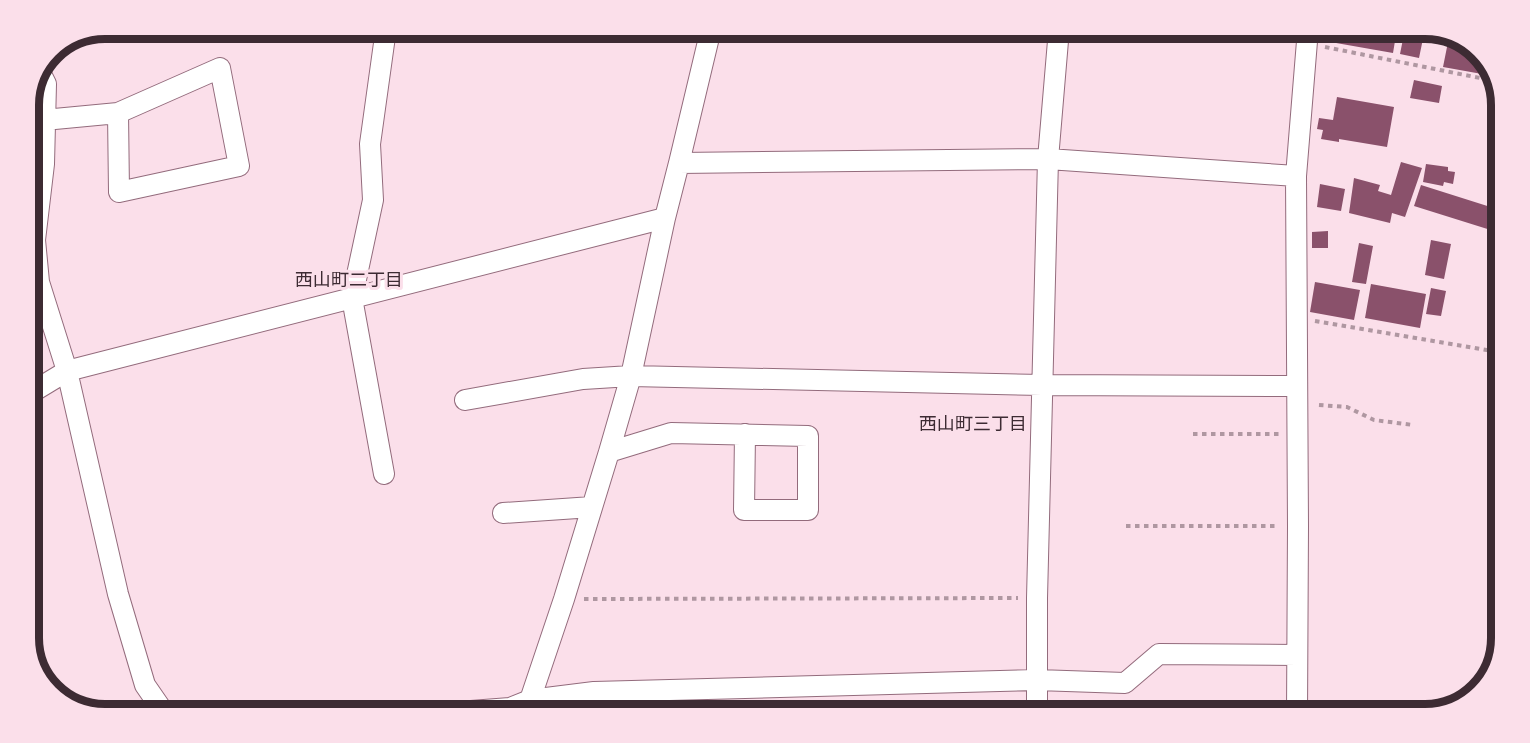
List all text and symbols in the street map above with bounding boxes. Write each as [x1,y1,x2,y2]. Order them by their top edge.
district label: 西山町二丁目 [295,269,403,291]
district label: 西山町三丁目 [919,413,1027,435]

